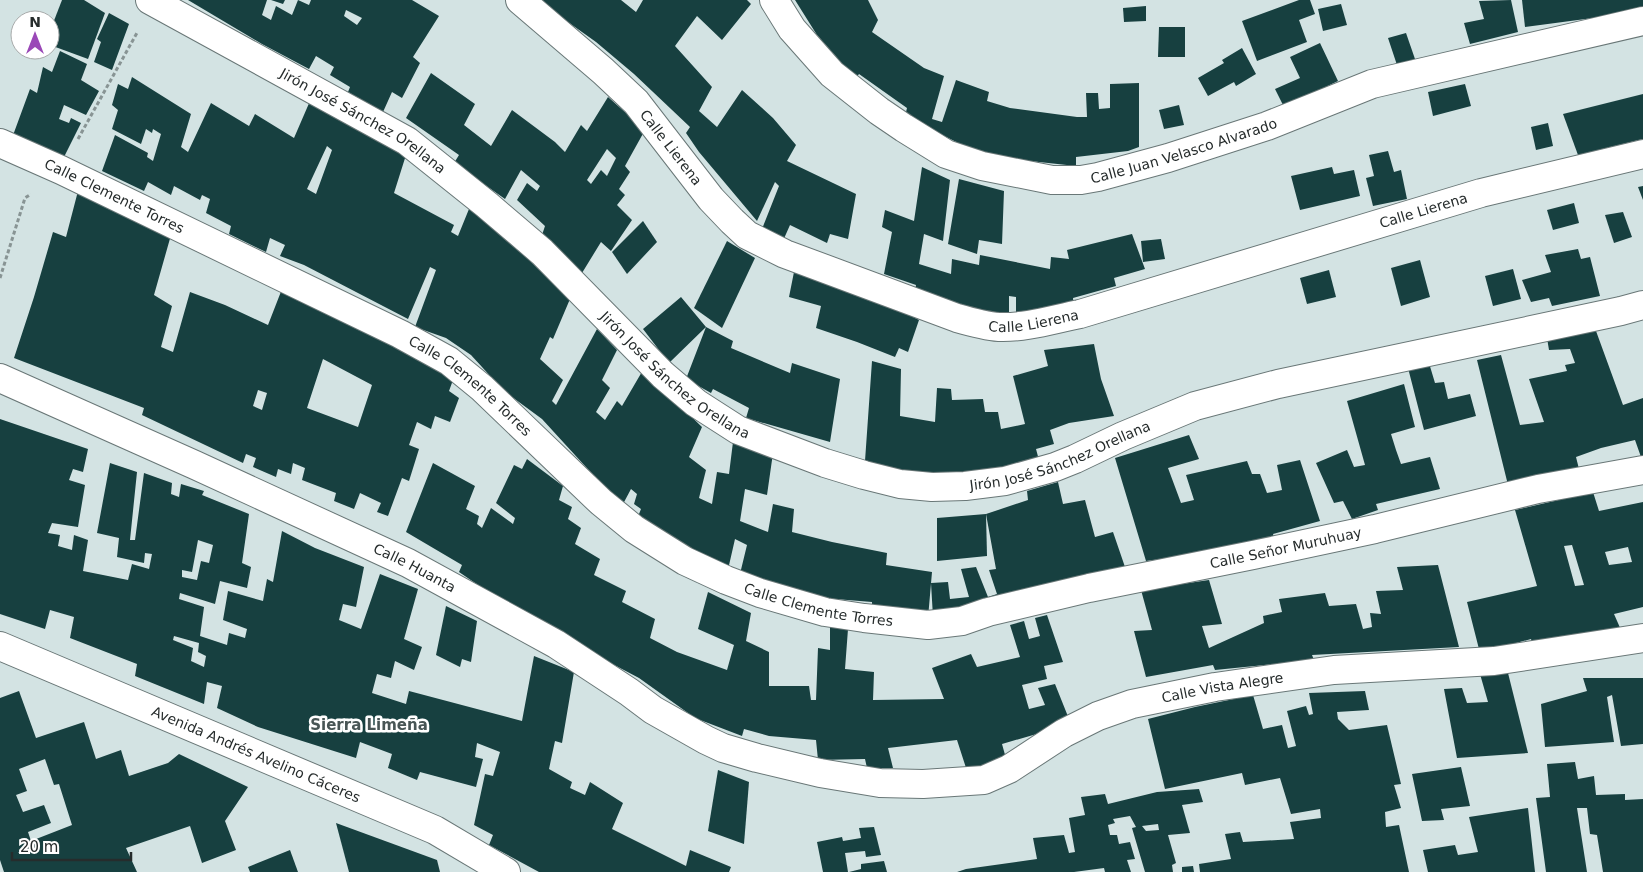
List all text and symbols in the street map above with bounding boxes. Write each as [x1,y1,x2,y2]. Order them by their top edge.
north arrow [10,10,60,60]
text: N [29,14,41,30]
street label: Jirón José Sánchez Orellana [276,64,449,177]
street label: Calle Lierena [637,107,705,188]
street label: Calle Juan Velasco Alvarado [1089,115,1279,186]
street label: Calle Clemente Torres [42,156,187,236]
street label: Calle Lierena [1377,190,1469,231]
street label: Calle Lierena [987,306,1080,335]
street label: Jirón José Sánchez Orellana [596,307,752,442]
street label: Calle Clemente Torres [406,332,535,439]
street label: Jirón José Sánchez Orellana [968,418,1152,493]
street label: Calle Señor Muruhuay [1208,524,1363,571]
street label: Calle Huanta [371,540,458,596]
street label: Calle Clemente Torres [742,580,894,629]
street label: Calle Vista Alegre [1160,669,1284,706]
street label: Avenida Andrés Avelino Cáceres [149,703,363,805]
district label: Sierra Limeña [310,716,428,734]
scale bar [12,830,131,862]
text: 20 m [20,838,58,856]

